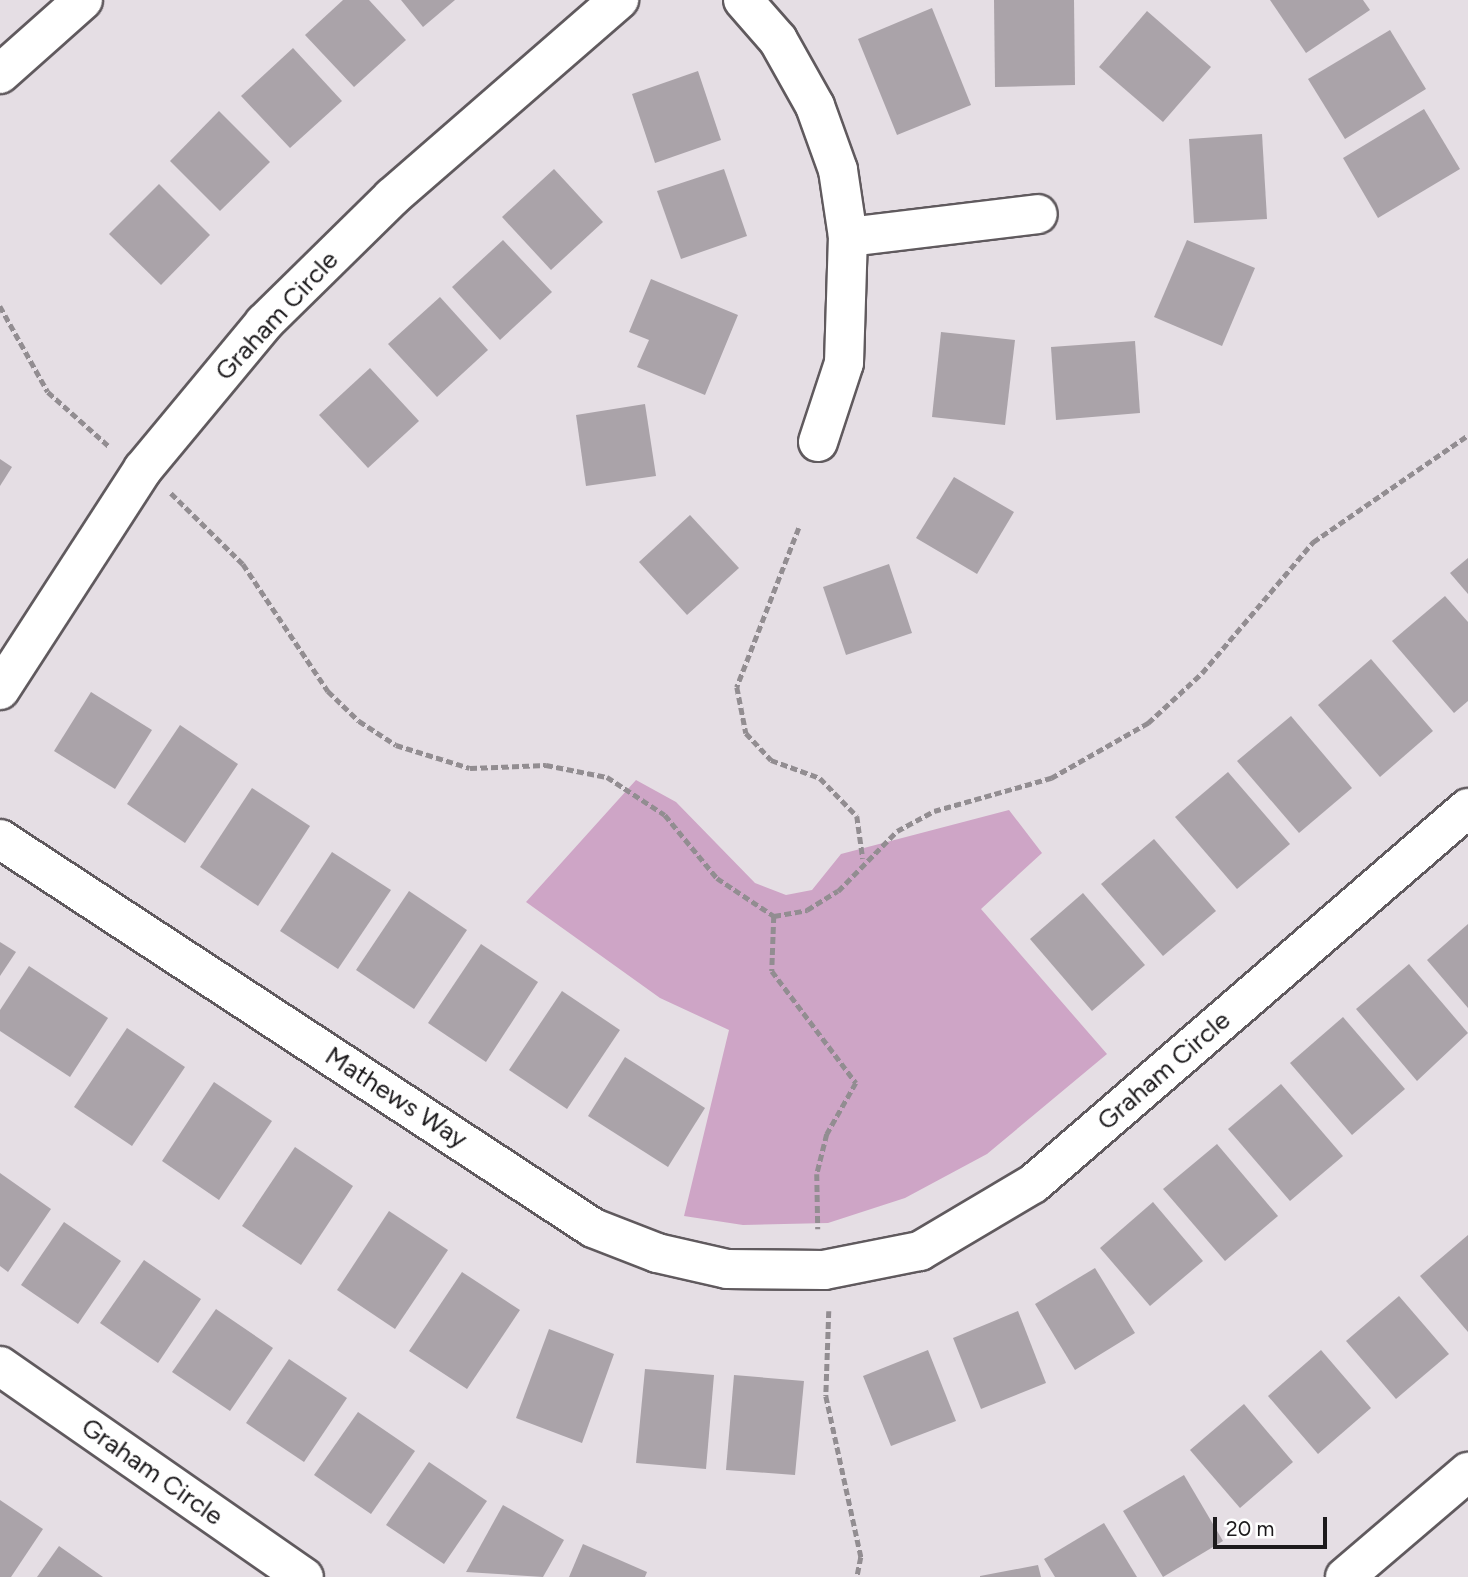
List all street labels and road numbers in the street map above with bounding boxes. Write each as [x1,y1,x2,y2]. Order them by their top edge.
street label: Graham Circle [209,245,345,387]
street label: Graham Circle [1091,1005,1237,1137]
street label: Mathews Way [319,1041,473,1155]
street label: Graham Circle [75,1412,229,1532]

